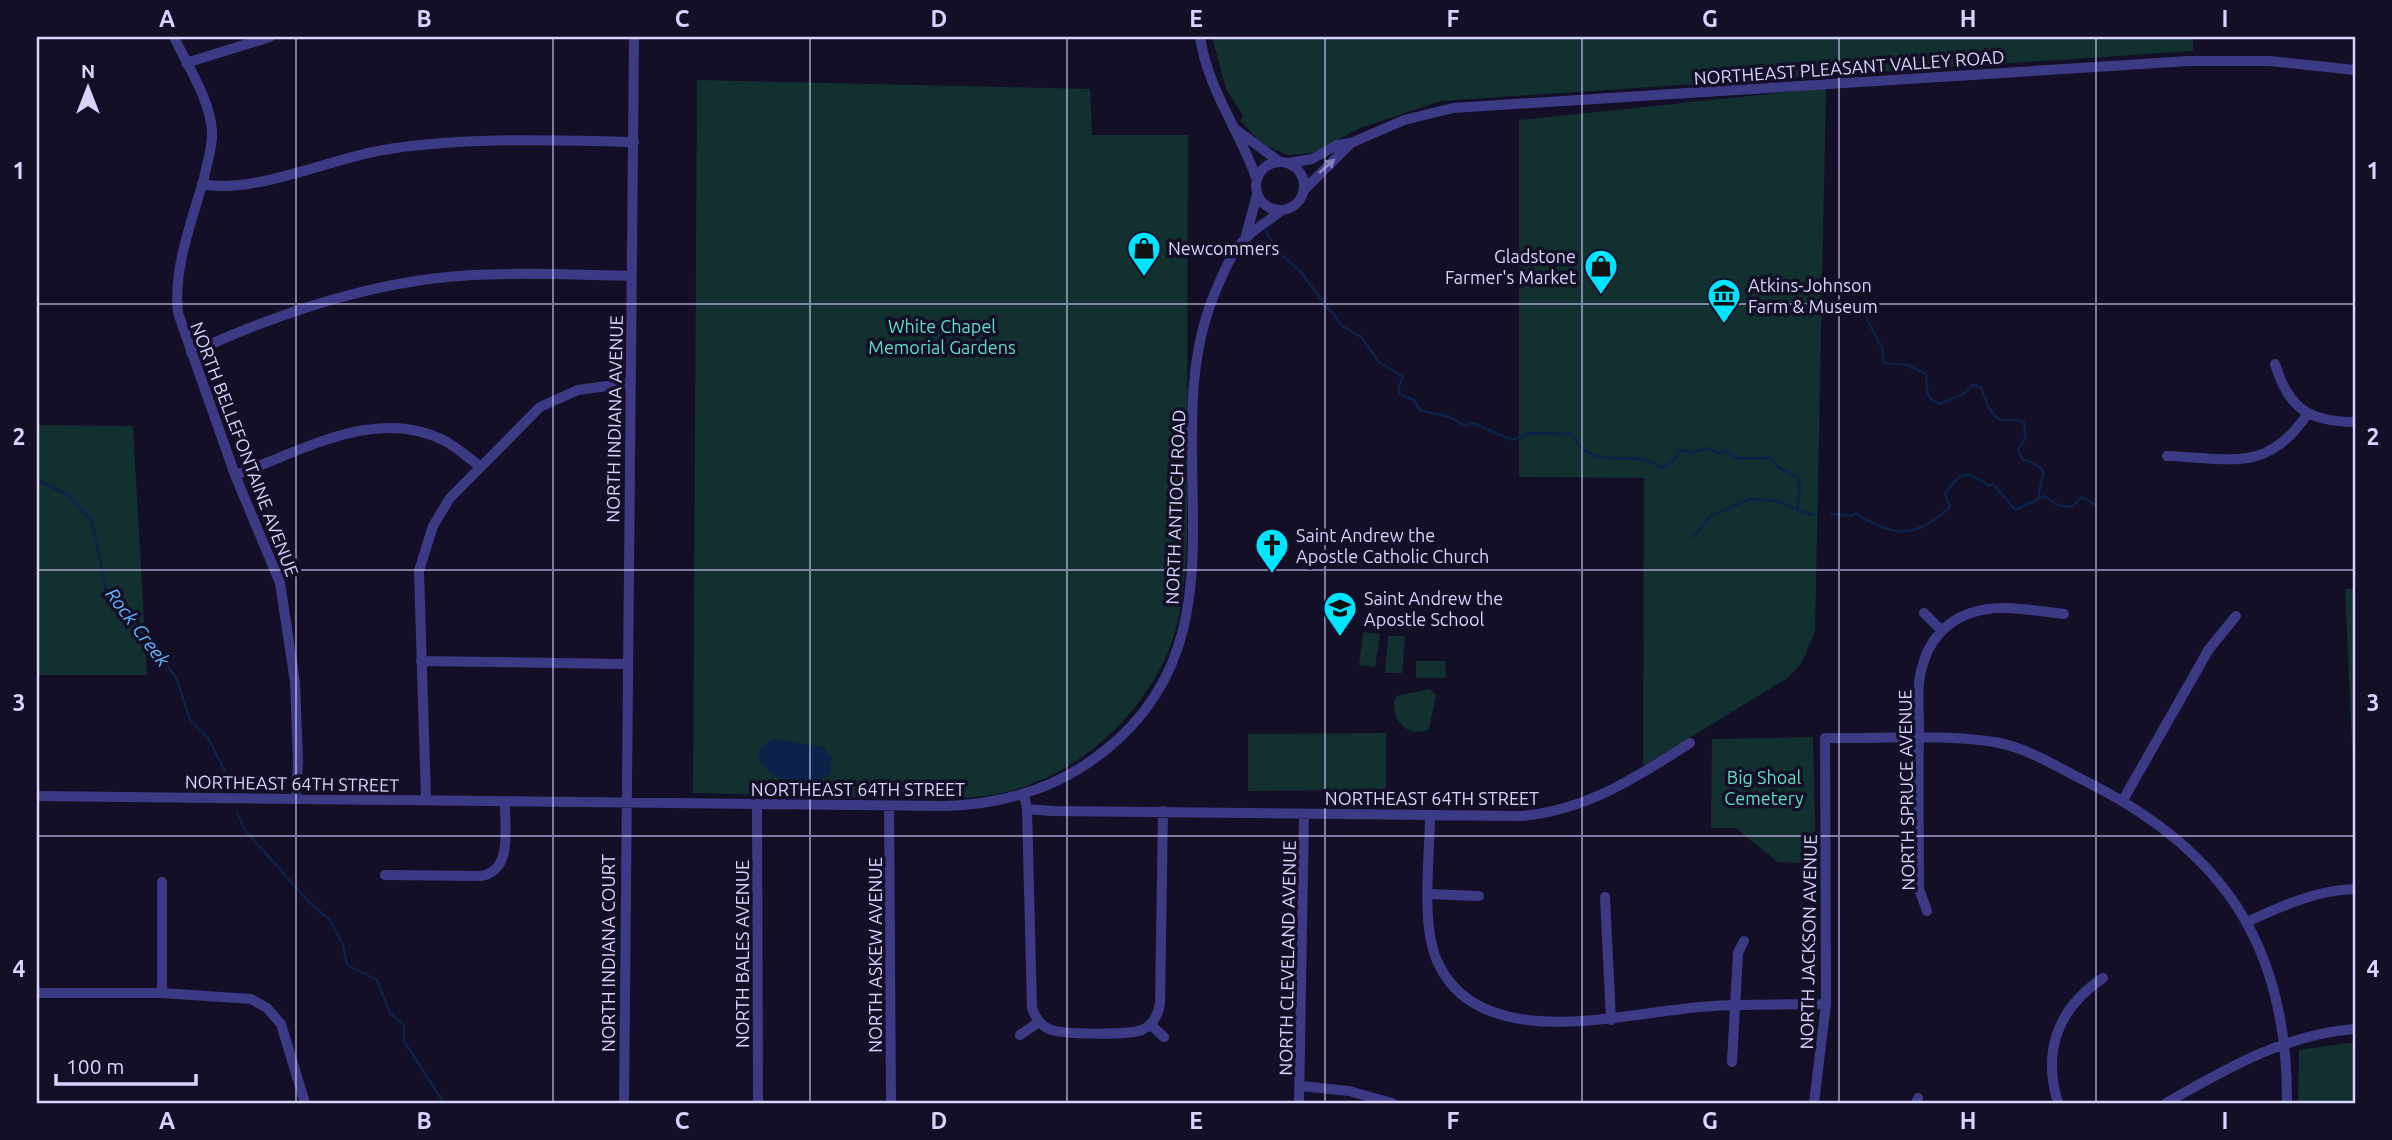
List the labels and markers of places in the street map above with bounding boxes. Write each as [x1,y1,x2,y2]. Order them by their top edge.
shop icon: Newcommers [1125,229,1163,278]
place label: Newcommers [1168,238,1279,258]
place label: Gladstone Farmer's Market [1445,246,1576,287]
shop icon: Gladstone Farmer's Market [1582,247,1620,296]
place label: Atkins-Johnson Farm & Museum [1748,275,1878,316]
museum icon: Atkins-Johnson Farm & Museum [1705,276,1743,325]
place label: Saint Andrew the Apostle Catholic Church [1296,525,1489,566]
church icon: Saint Andrew the Apostle Catholic Church [1253,526,1291,575]
place label: Saint Andrew the Apostle School [1364,588,1503,629]
school or university icon: Saint Andrew the Apostle School [1321,589,1359,638]

